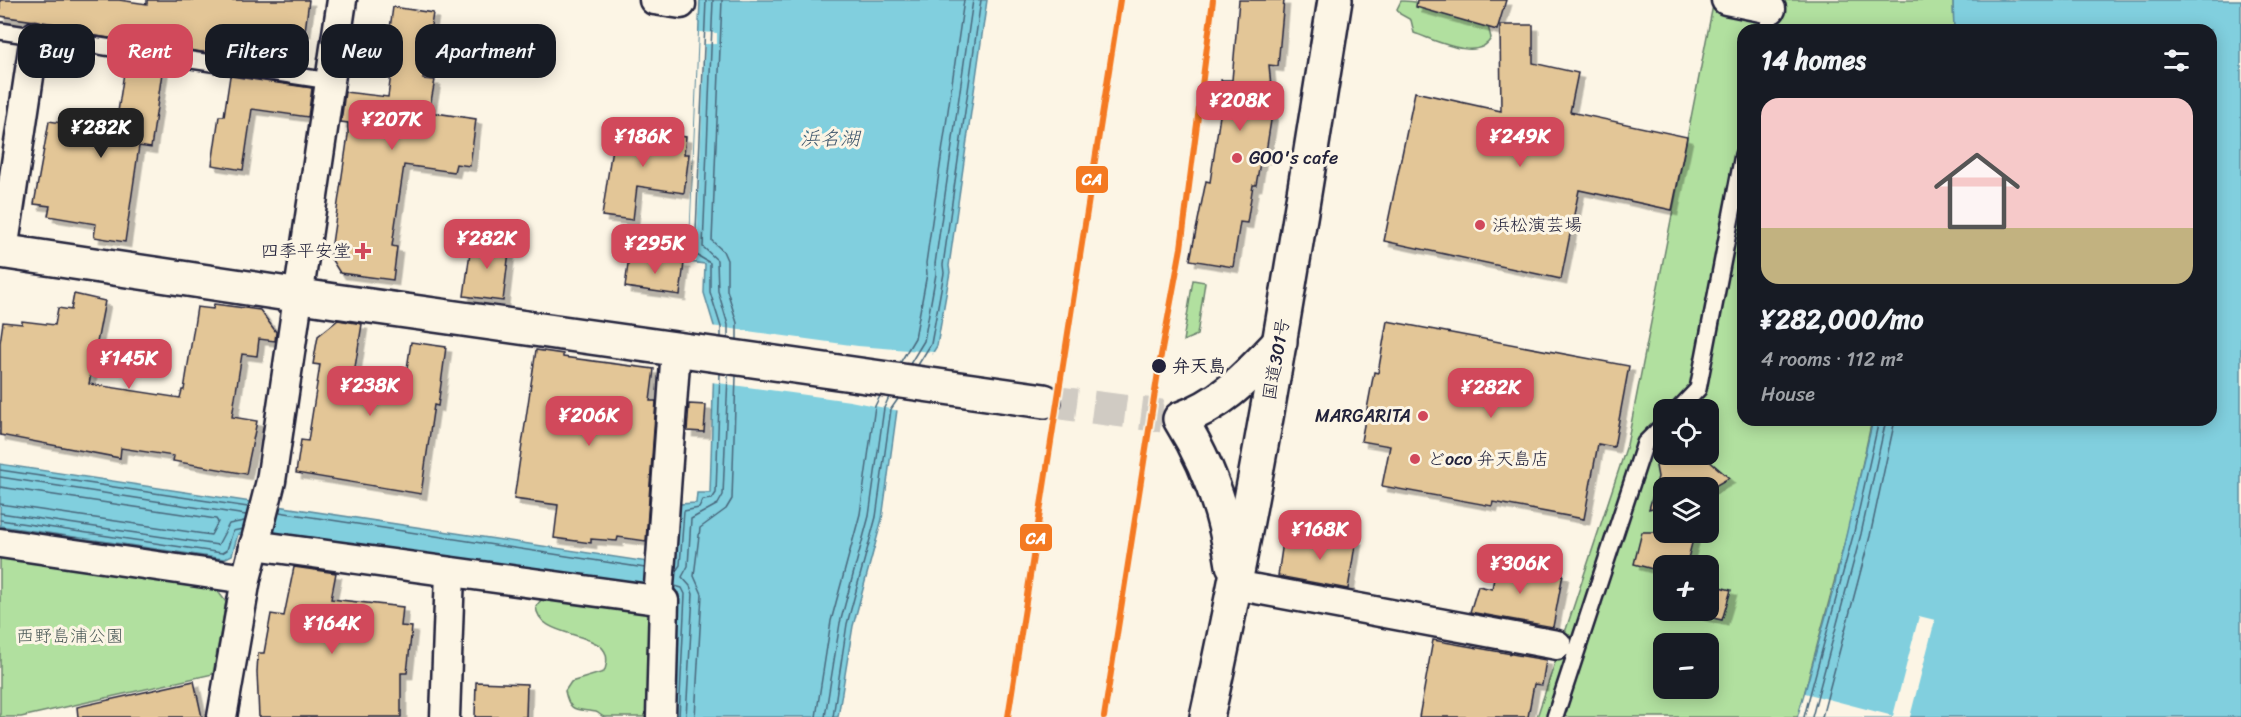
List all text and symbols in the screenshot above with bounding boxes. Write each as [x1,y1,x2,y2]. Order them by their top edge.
chip: Buy [18,24,95,78]
chip: Rent [107,24,193,78]
chip: Filters [205,24,309,78]
chip: New [321,24,403,78]
chip: Apartment [415,24,556,78]
text: 14 homes [1761,37,1866,83]
icon: filters [2160,44,2193,77]
pin: ¥208K [1198,81,1282,132]
text: ¥208K [1210,83,1270,118]
pin: ¥207K [350,100,434,151]
text: ¥207K [363,102,421,137]
pin: ¥282K [59,108,143,159]
text: ¥282K [72,110,130,145]
pin: ¥186K [601,117,685,168]
pin: ¥249K [1478,117,1562,168]
text: ¥186K [615,119,671,154]
text: ¥249K [1490,119,1550,154]
water label: 浜名湖 [800,121,862,156]
icon: home [1923,137,2031,245]
place label: GOO's cafe [1249,142,1338,174]
marker: GOO's cafe [1230,151,1244,165]
line badge: CA [1075,165,1109,194]
text: CA [1081,165,1102,194]
place label: 浜松演芸場 [1492,209,1582,241]
marker: 浜松演芸場 [1473,218,1487,232]
pin: ¥282K [445,219,529,270]
text: ¥282K [458,221,516,256]
pin: ¥295K [613,224,697,275]
text: ¥295K [625,226,685,261]
place label: 四季平安堂 [261,235,351,267]
marker: 四季平安堂 [356,244,370,258]
text: ¥282,000/mo [1761,296,1923,342]
street label: 国道301号 [1253,315,1299,403]
pin: ¥145K [87,339,171,390]
text: ¥145K [101,341,157,376]
text: 4 rooms · 112 m² [1761,342,1904,377]
place label: 弁天島 [1172,350,1226,382]
marker: 弁天島 [1150,357,1168,375]
pin: ¥238K [328,366,412,417]
text: ¥238K [341,368,399,403]
pin: ¥282K [1449,368,1533,419]
text: ¥282K [1462,370,1520,405]
text: House [1761,377,1815,412]
pin: ¥206K [547,396,631,447]
text: ¥206K [560,398,618,433]
map controls [1653,399,1719,699]
button: locate [1653,399,1719,465]
place label: MARGARITA [1315,400,1411,432]
marker: MARGARITA [1416,409,1430,423]
place label: どoco 弁天島店 [1427,443,1549,475]
marker: どoco 弁天島店 [1408,452,1422,466]
button: layers [1653,477,1719,543]
pin: ¥168K [1278,510,1362,561]
text: ¥168K [1292,512,1348,547]
line badge: CA [1019,523,1053,552]
text: CA [1025,524,1046,553]
pin: ¥306K [1478,544,1562,595]
text: ¥306K [1491,546,1549,581]
button: + [1653,555,1719,621]
pin: ¥164K [290,604,374,655]
text: ¥164K [304,606,360,641]
park label: 西野島浦公園 [16,620,124,652]
button: − [1653,633,1719,699]

